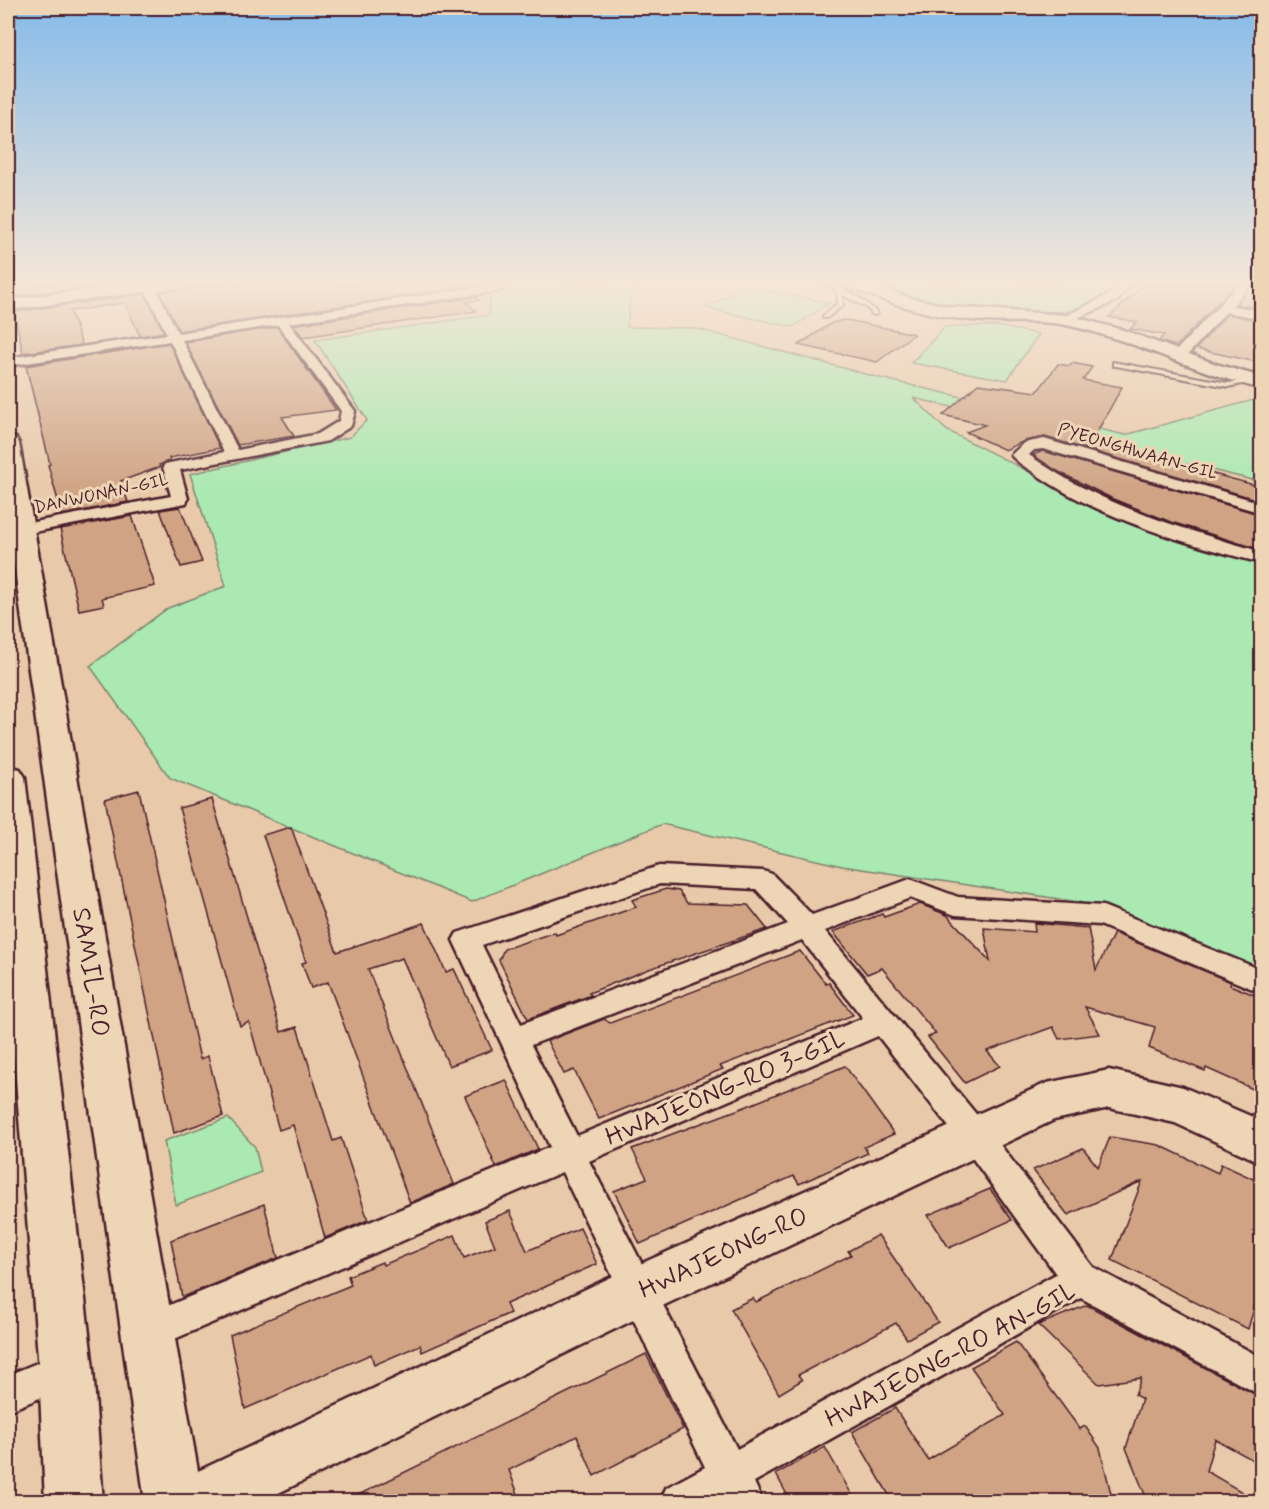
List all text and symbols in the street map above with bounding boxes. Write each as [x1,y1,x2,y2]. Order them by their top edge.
street label: PYEONGHWAAN-GIL [1055,418,1221,486]
street label: DANWONAN-GIL [32,468,171,520]
street label: SAMIL-RO [63,905,117,1039]
street label: HWAJEONG-RO 3-GIL [600,1023,851,1155]
street label: HWAJEONG-RO [634,1200,814,1308]
street label: HWAJEONG-RO AN-GIL [819,1275,1082,1436]

